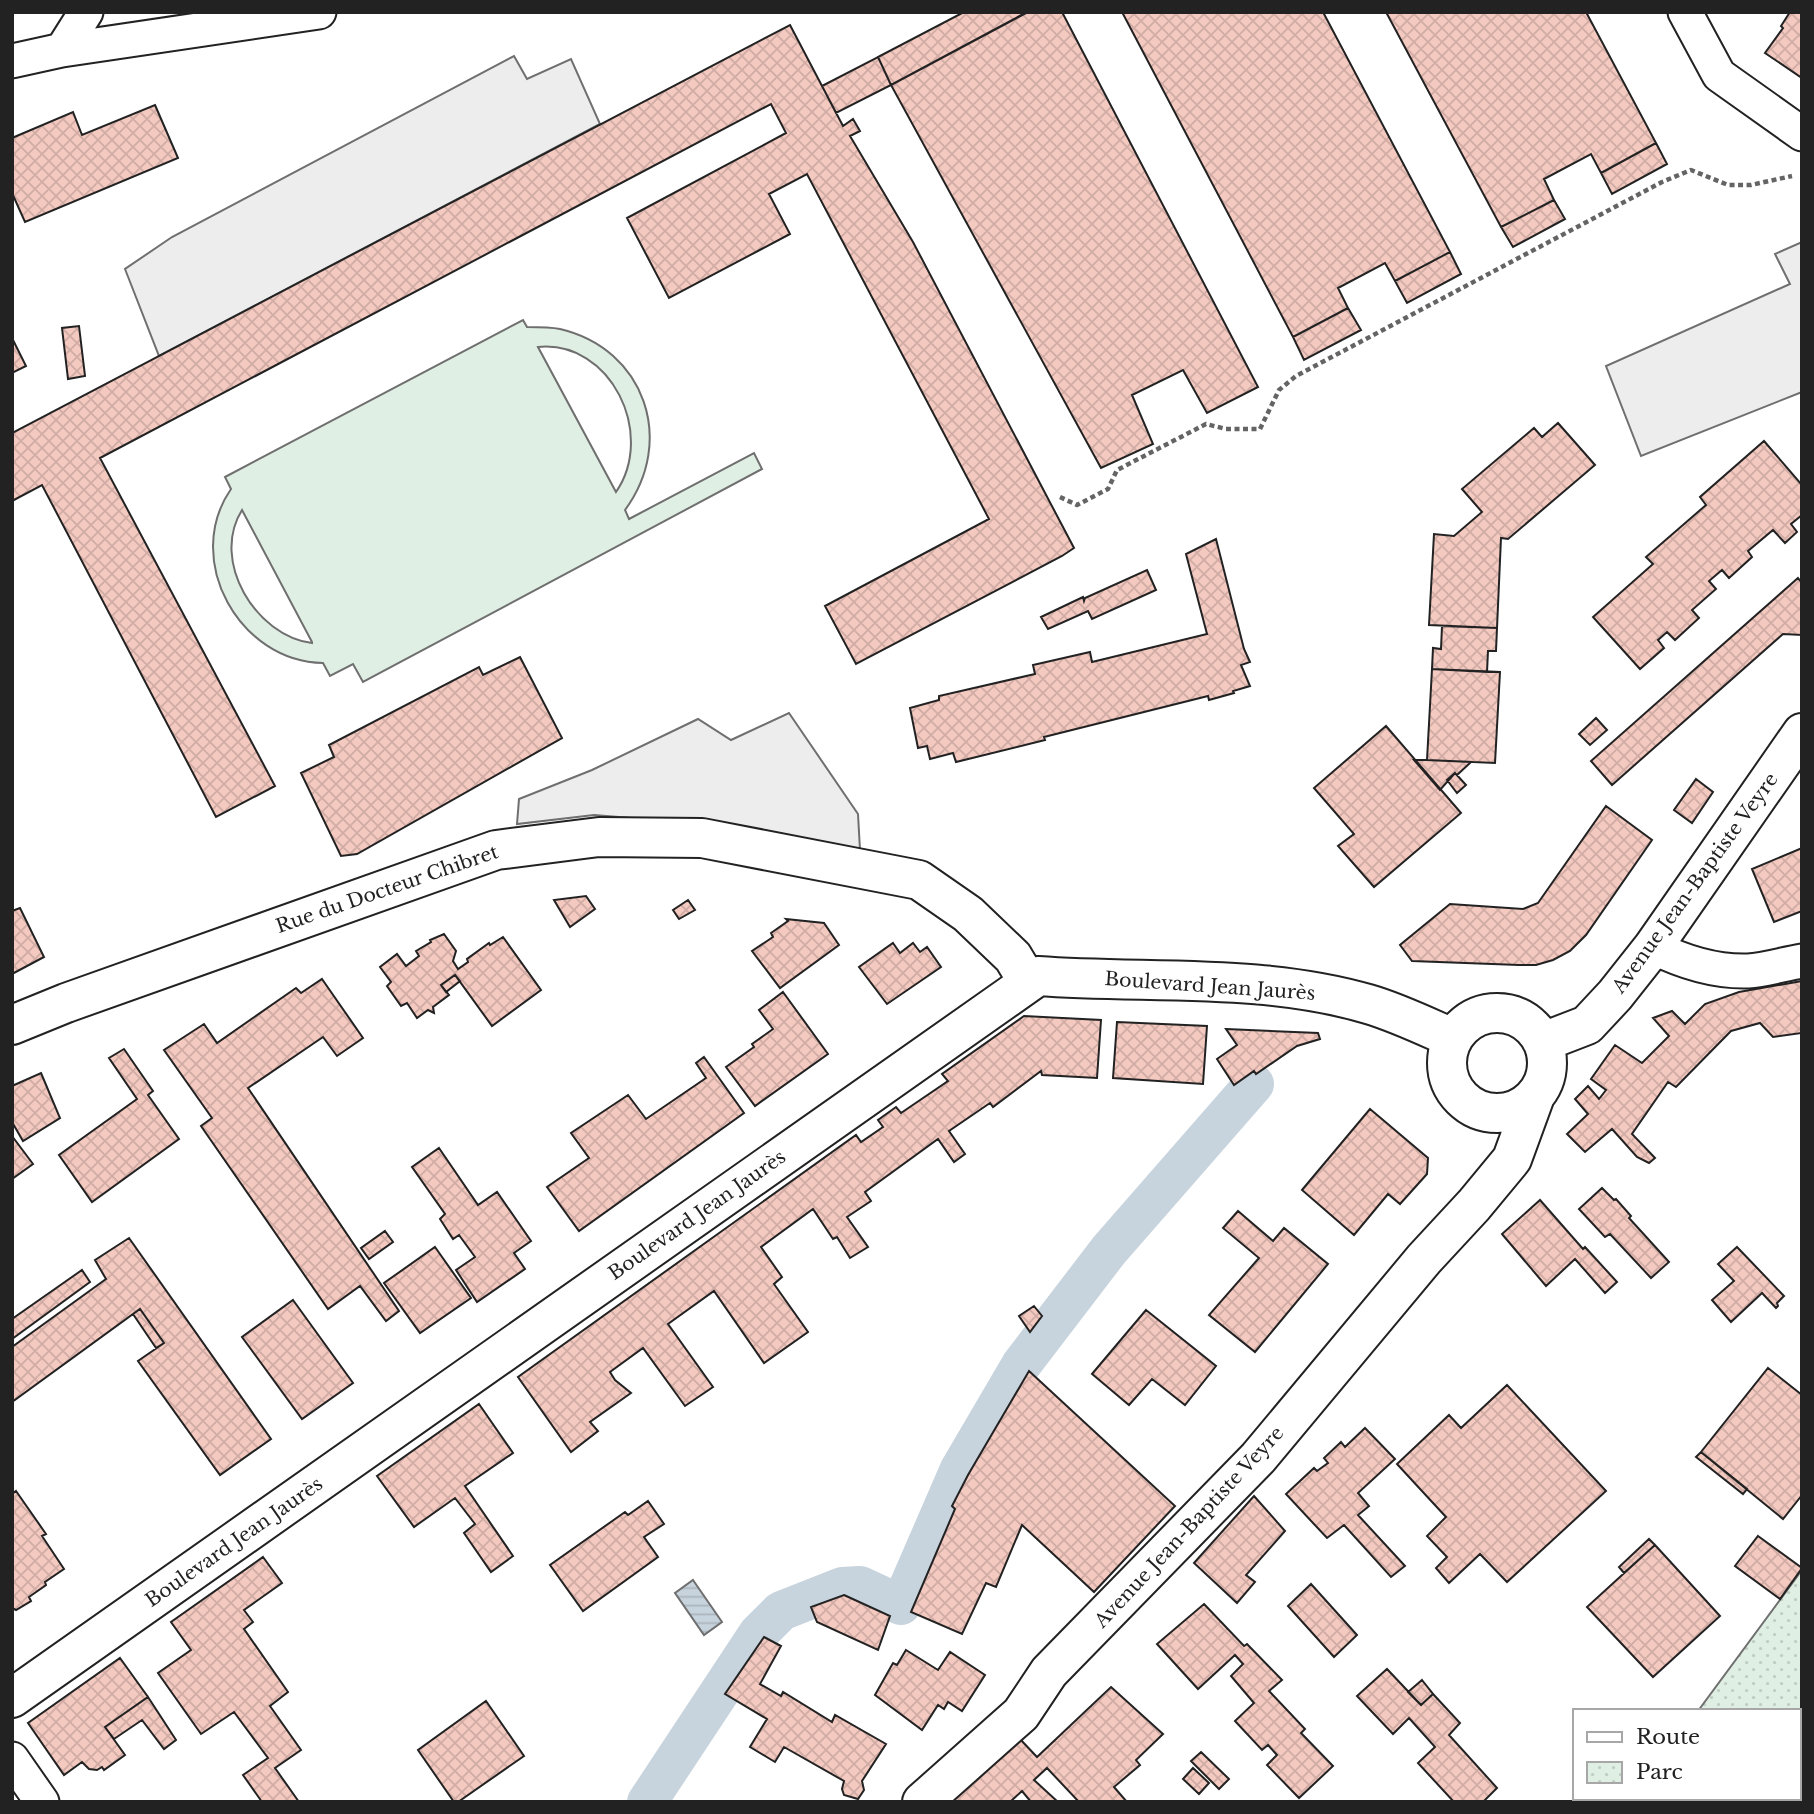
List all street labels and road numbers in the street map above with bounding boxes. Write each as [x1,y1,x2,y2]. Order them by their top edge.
street label: Avenue Jean-Baptiste Veyre [1607,768,1783,998]
street label: Rue du Docteur Chibret [273,840,502,938]
street label: Boulevard Jean Jaurès [1104,967,1316,1005]
street label: Boulevard Jean Jaurès [604,1145,790,1285]
street label: Avenue Jean-Baptiste Veyre [1089,1422,1288,1633]
street label: Boulevard Jean Jaurès [141,1472,327,1612]

